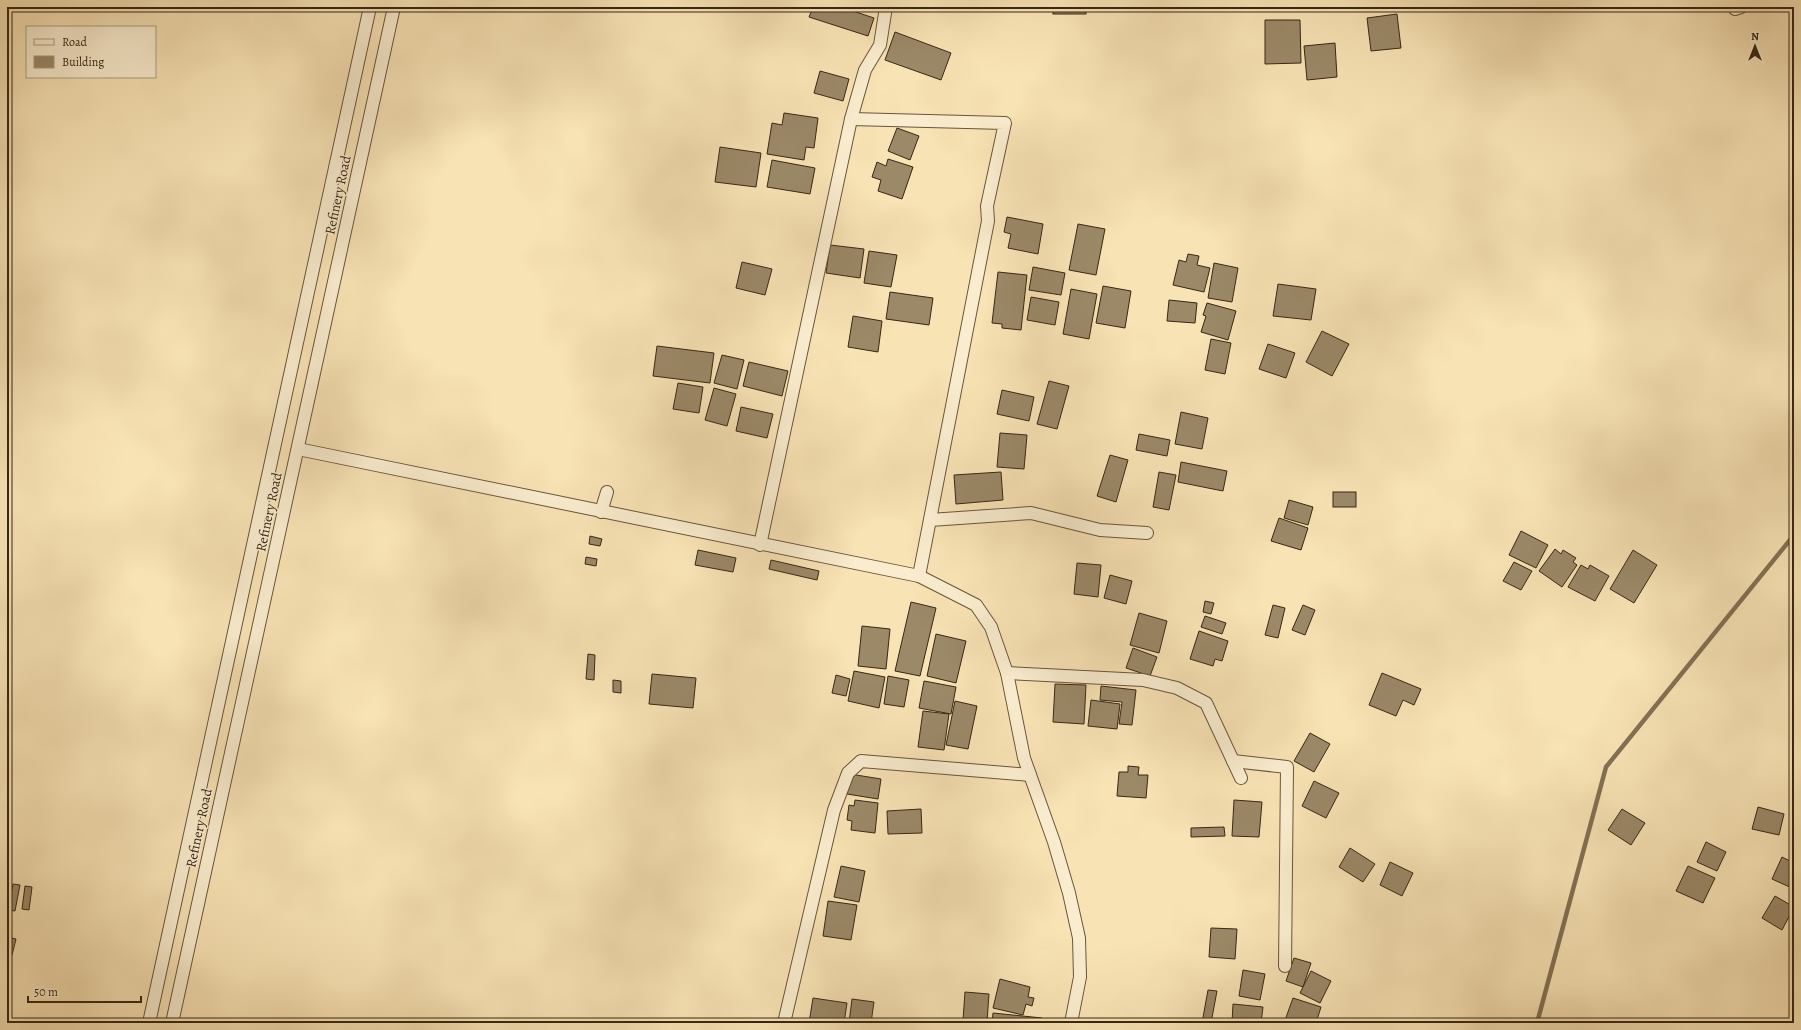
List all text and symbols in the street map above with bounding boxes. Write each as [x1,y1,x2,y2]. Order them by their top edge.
legend [26,26,156,78]
north arrow [1735,26,1775,66]
text: N [1751,29,1759,44]
text: Road [62,34,88,50]
text: Building [62,54,104,70]
street label: Refinery Road [320,153,356,236]
street label: Refinery Road [251,470,287,553]
street label: Refinery Road [181,786,217,869]
scale bar [28,978,141,1004]
text: 50 m [34,984,58,1000]

